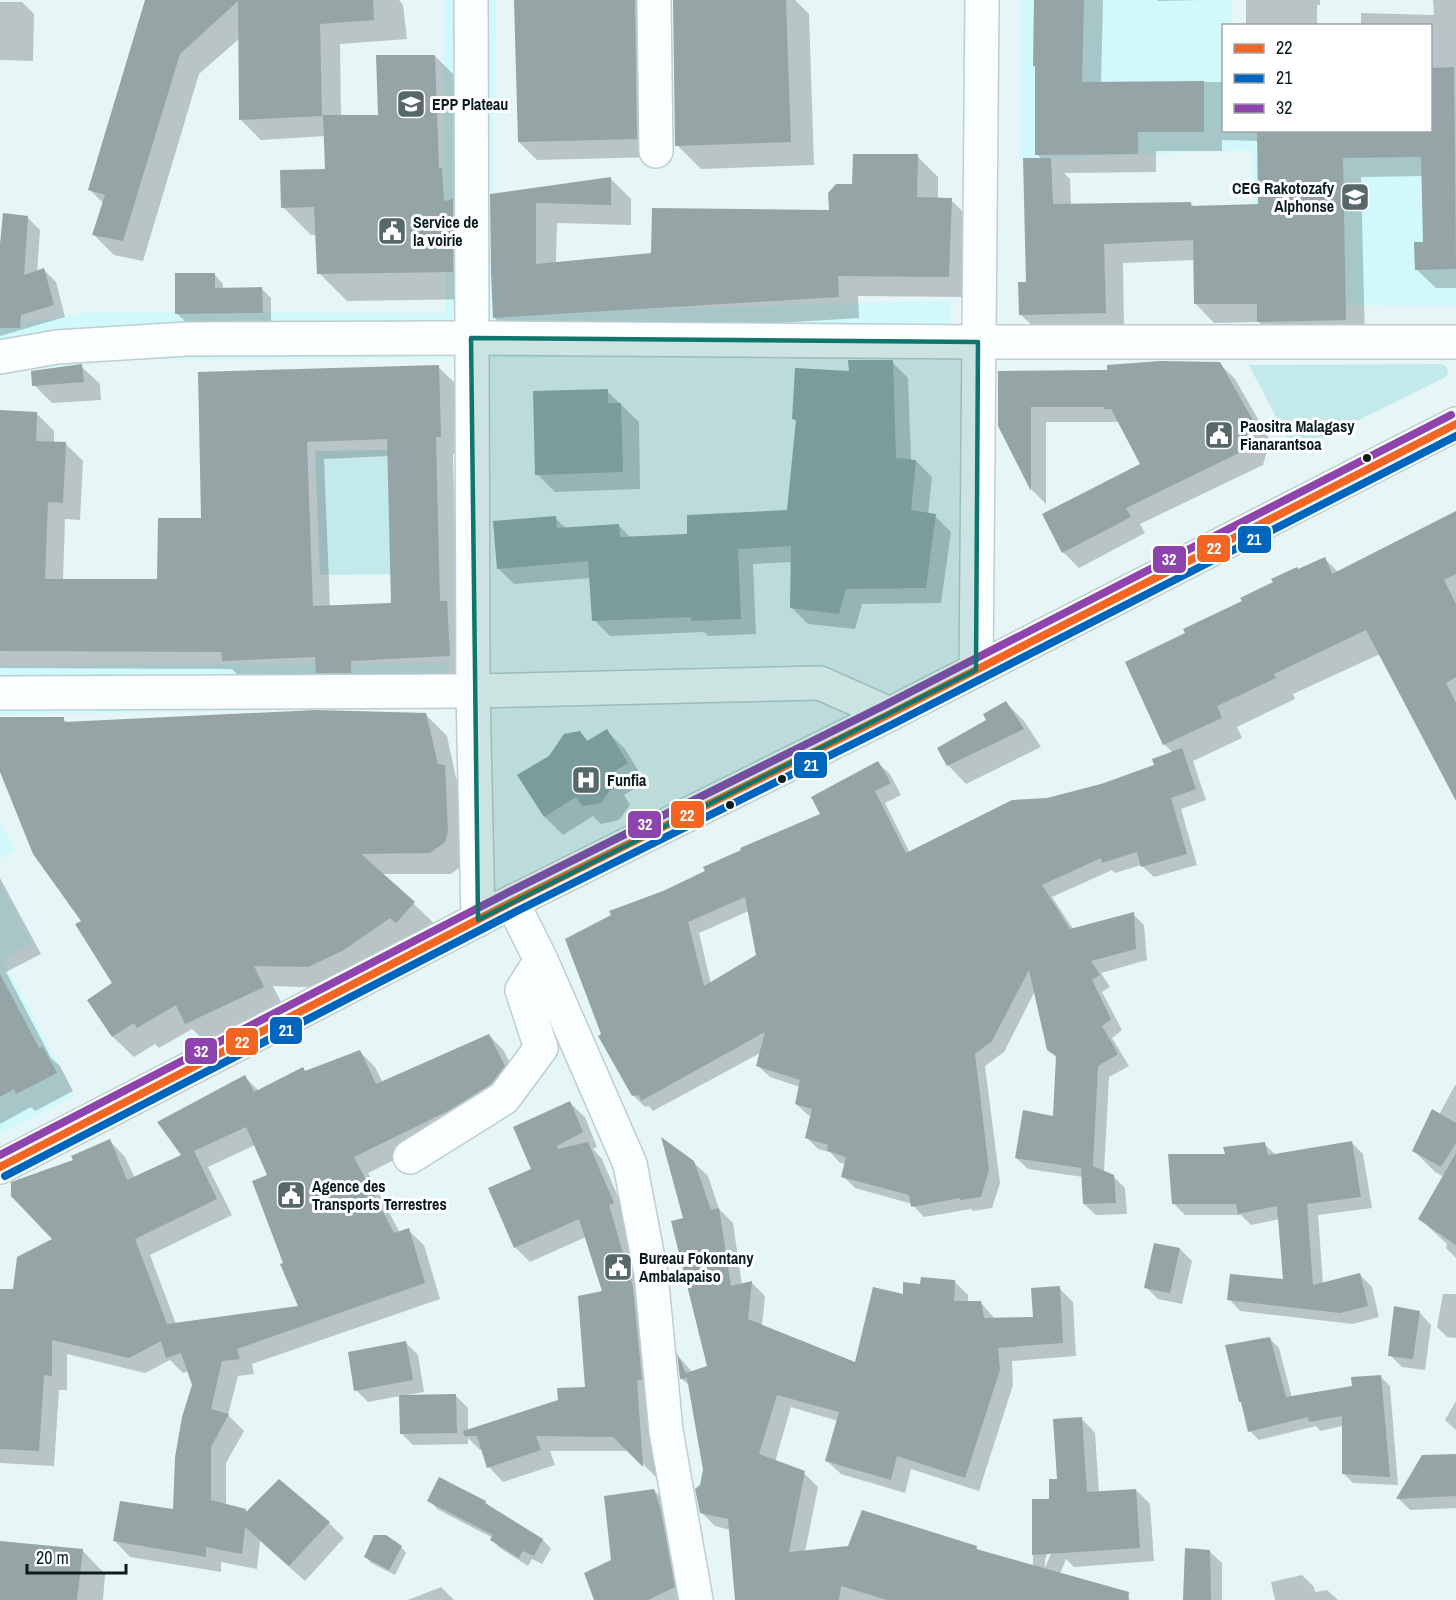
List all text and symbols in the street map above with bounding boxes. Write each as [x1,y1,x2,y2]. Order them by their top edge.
legend [1222,24,1432,132]
text: 22 [1276,35,1292,60]
text: 21 [1276,65,1293,90]
school or university icon: EPP Plateau [395,88,427,120]
place label: EPP Plateau [432,93,508,115]
text: 32 [1276,95,1292,120]
place label: CEG Rakotozafy Alphonse [1232,177,1335,217]
school or university icon: CEG Rakotozafy Alphonse [1339,181,1371,213]
place label: Service de la voirie [413,211,479,251]
public building icon: Service de la voirie [376,215,408,247]
place label: Paositra Malagasy Fianarantsoa [1240,415,1355,455]
public building icon: Paositra Malagasy Fianarantsoa [1203,419,1235,451]
unlabelled marker [1361,452,1373,464]
line badge: 21 [1237,525,1272,554]
text: 21 [1247,528,1262,550]
line badge: 22 [1196,534,1231,563]
text: 22 [1207,537,1221,559]
line badge: 32 [1152,545,1187,574]
text: 32 [1162,548,1176,570]
line badge: 21 [793,751,828,779]
text: 21 [804,754,819,776]
hospital icon: Funfia [570,764,602,796]
place label: Funfia [607,769,647,791]
unlabelled marker [776,773,788,785]
unlabelled marker [724,799,736,811]
line badge: 22 [670,800,705,829]
text: 22 [680,804,694,826]
line badge: 32 [627,810,662,839]
text: 32 [638,813,652,835]
line badge: 21 [269,1016,303,1045]
text: 21 [279,1019,294,1041]
line badge: 22 [225,1027,259,1056]
text: 22 [235,1031,249,1053]
line badge: 32 [184,1037,218,1065]
text: 32 [194,1040,208,1062]
place label: Agence des Transports Terrestres [312,1175,447,1215]
public building icon: Agence des Transports Terrestres [275,1179,307,1211]
place label: Bureau Fokontany Ambalapaiso [639,1247,754,1287]
public building icon: Bureau Fokontany Ambalapaiso [602,1251,634,1283]
scale bar [27,1537,126,1575]
text: 20 m [36,1545,69,1570]

